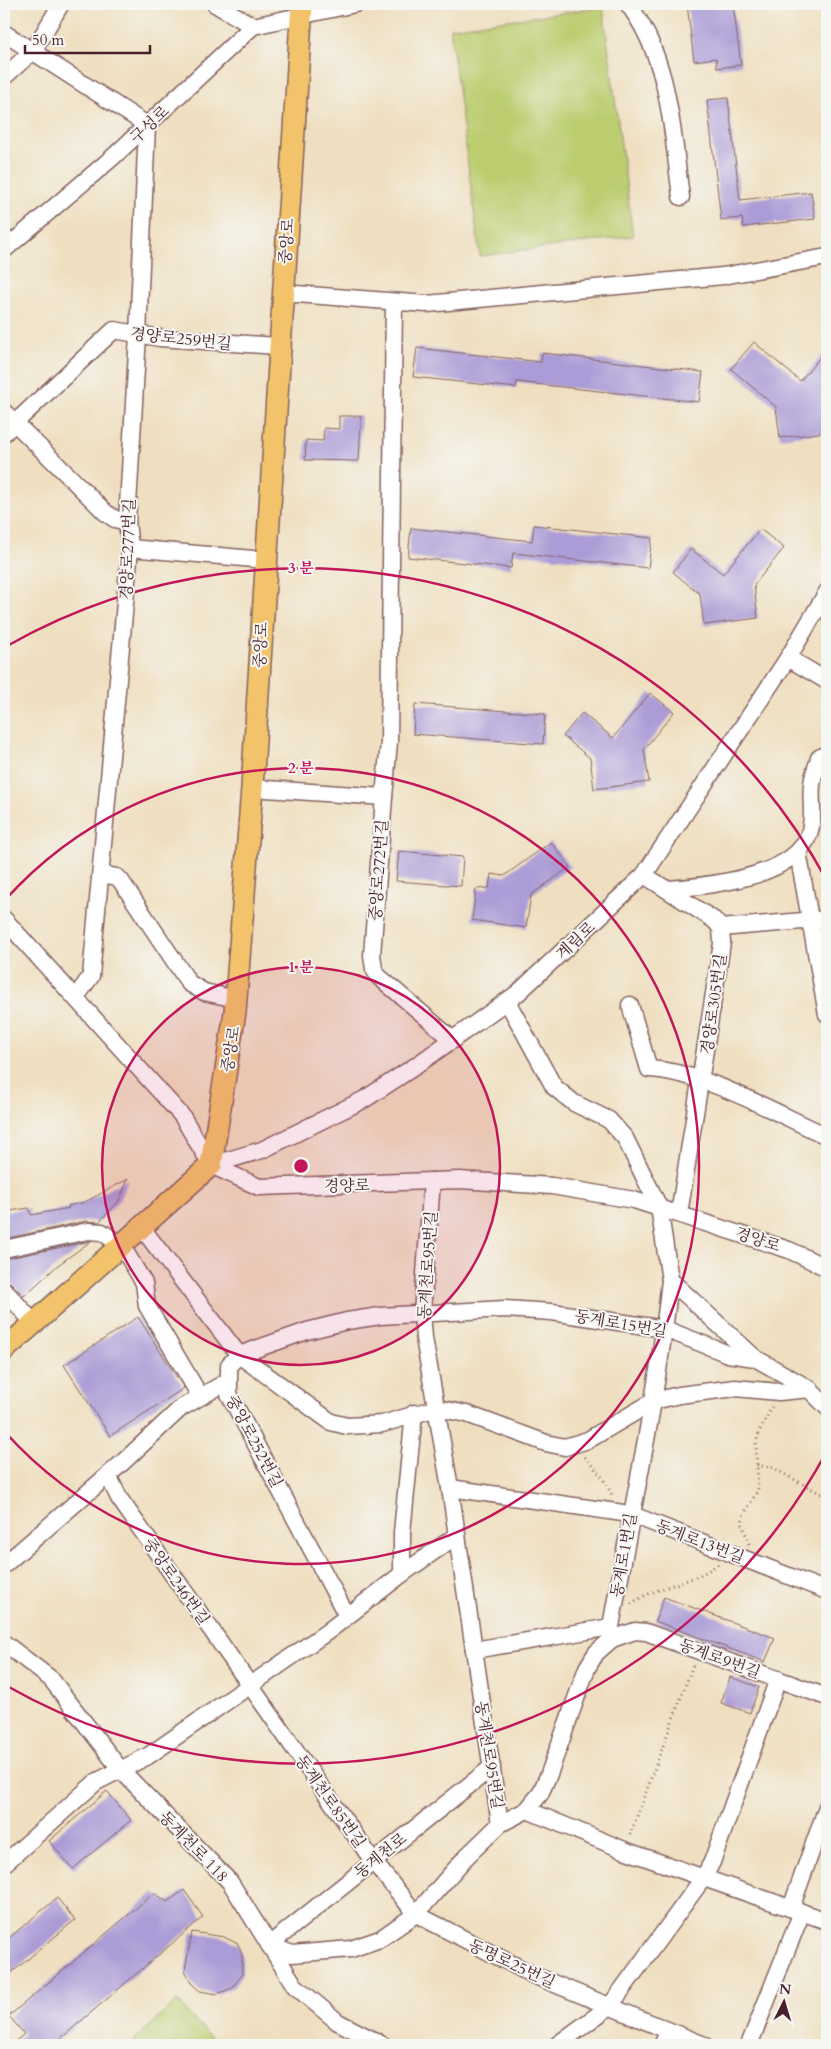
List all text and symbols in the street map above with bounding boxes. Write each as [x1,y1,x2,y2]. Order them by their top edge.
scale bar [25,22,150,54]
text: 50 m [32,30,64,50]
street label: 구성로 [125,101,175,149]
street label: 중앙로 [274,217,300,265]
street label: 경양로259번길 [129,323,233,355]
street label: 경양로277번길 [115,498,141,600]
text: 3 분 [288,558,314,578]
street label: 중앙로 [249,621,273,669]
text: 2 분 [288,758,314,778]
street label: 중앙로272번길 [364,818,394,922]
street label: 계림로 [551,917,601,965]
street label: 경양로305번길 [696,952,732,1056]
text: 1 분 [288,957,314,977]
street label: 중앙로 [216,1024,246,1074]
centre of rings [292,1157,310,1175]
street label: 경양로 [324,1175,371,1197]
street label: 동계천로95번길 [413,1210,443,1320]
street label: 경양로 [732,1222,784,1258]
street label: 동계로15번길 [573,1305,669,1343]
street label: 중앙로252번길 [220,1391,288,1492]
street label: 동계로1번길 [606,1511,642,1599]
street label: 동계로13번길 [652,1515,747,1569]
street label: 중앙로246번길 [138,1534,214,1630]
street label: 동계로9번길 [676,1634,764,1684]
street label: 동계천로95번길 [470,1700,508,1811]
street label: 동계천로85번길 [290,1751,370,1853]
street label: 동계천로 118 [154,1806,233,1887]
street label: 동계천로 [350,1827,412,1884]
street label: 동명로25번길 [464,1934,559,1994]
north arrow [758,1976,808,2026]
text: N [778,1980,792,2000]

